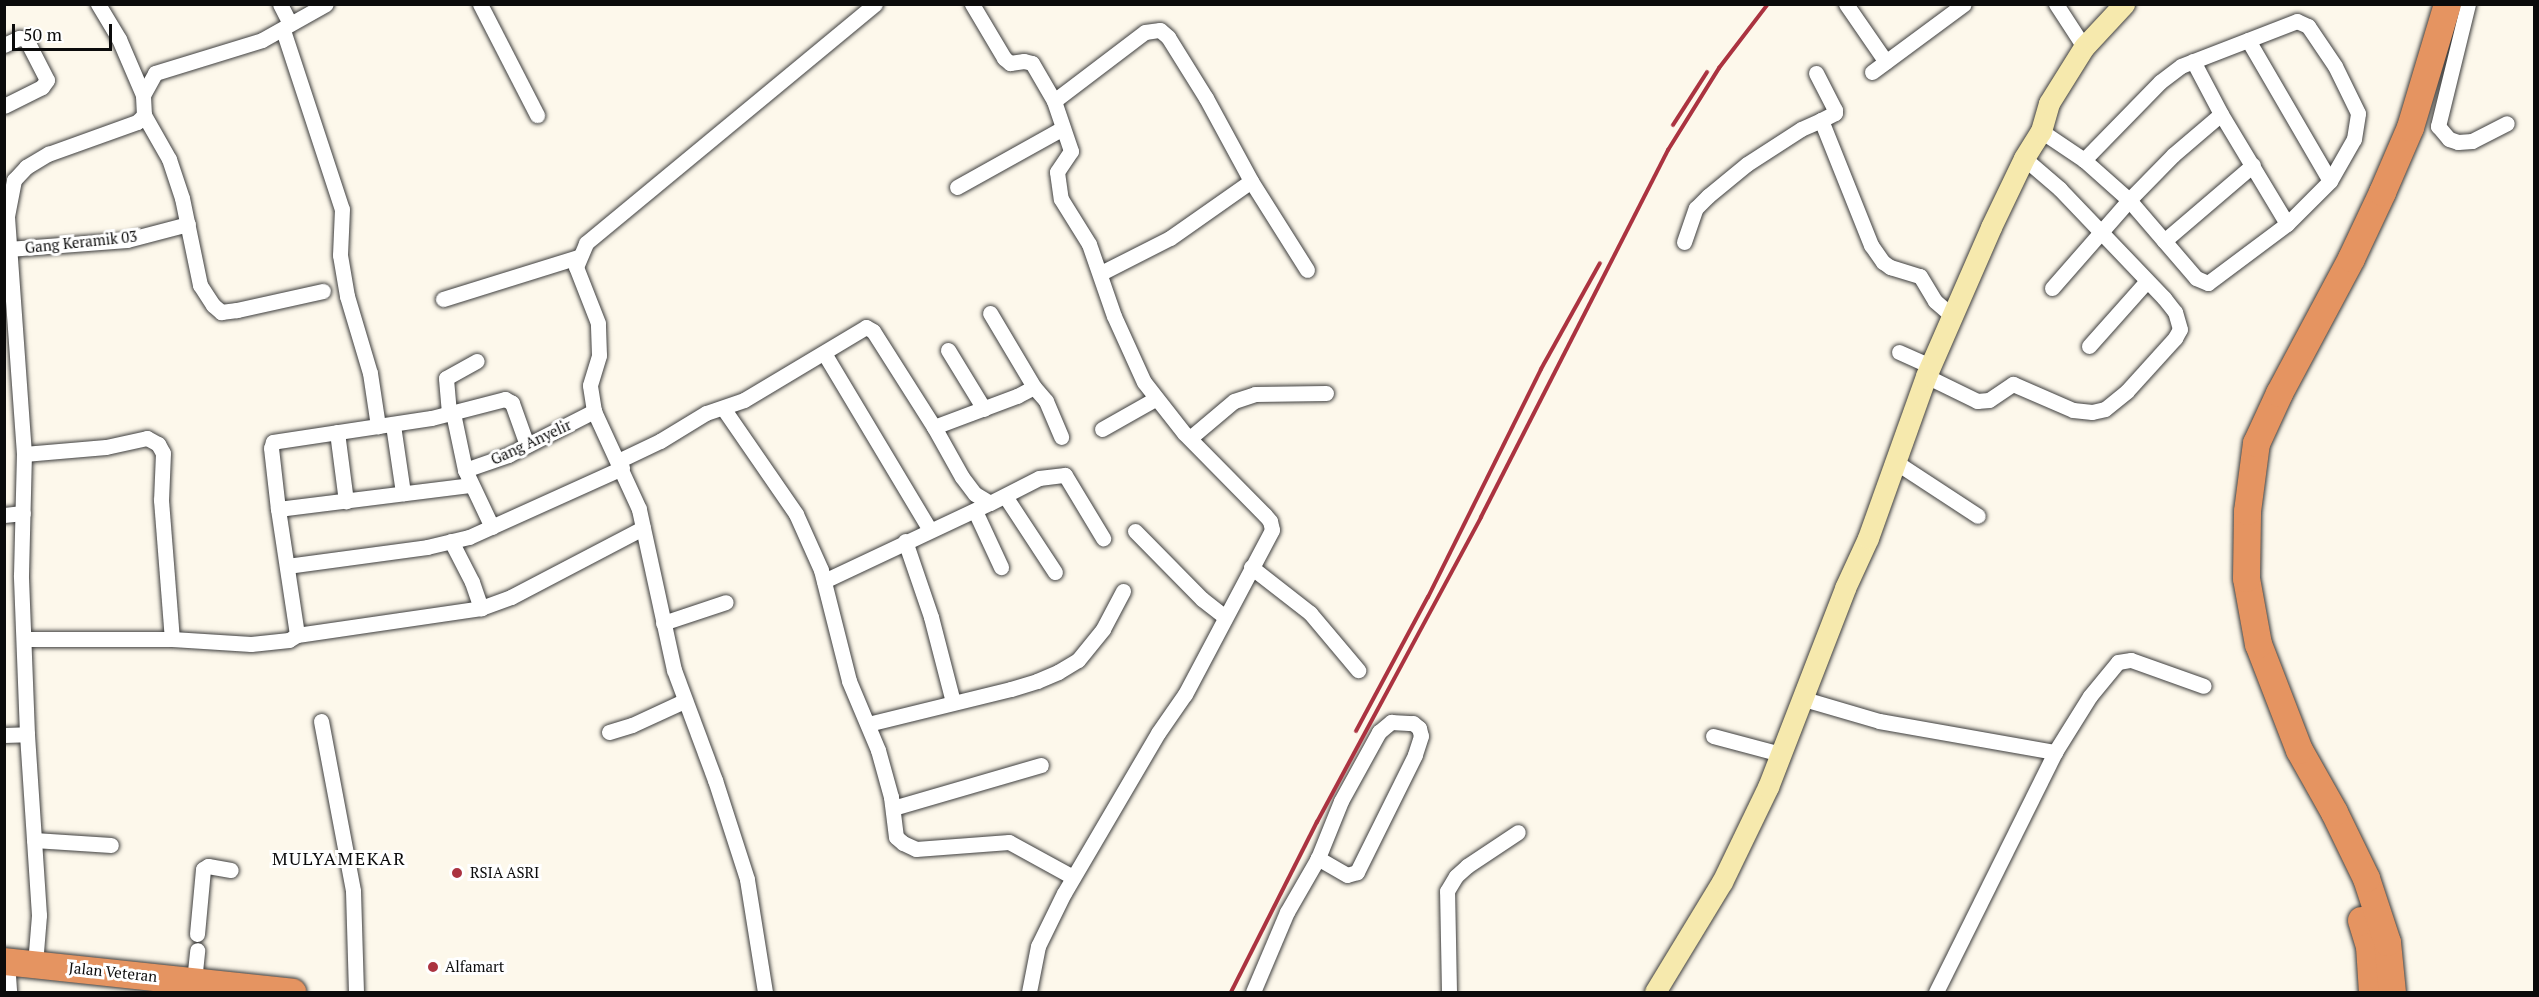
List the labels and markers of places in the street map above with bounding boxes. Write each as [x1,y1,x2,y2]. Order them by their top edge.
marker: RSIA ASRI [448,864,466,882]
place label: RSIA ASRI [470,864,540,882]
place label: Alfamart [445,958,504,976]
marker: Alfamart [426,960,440,974]

